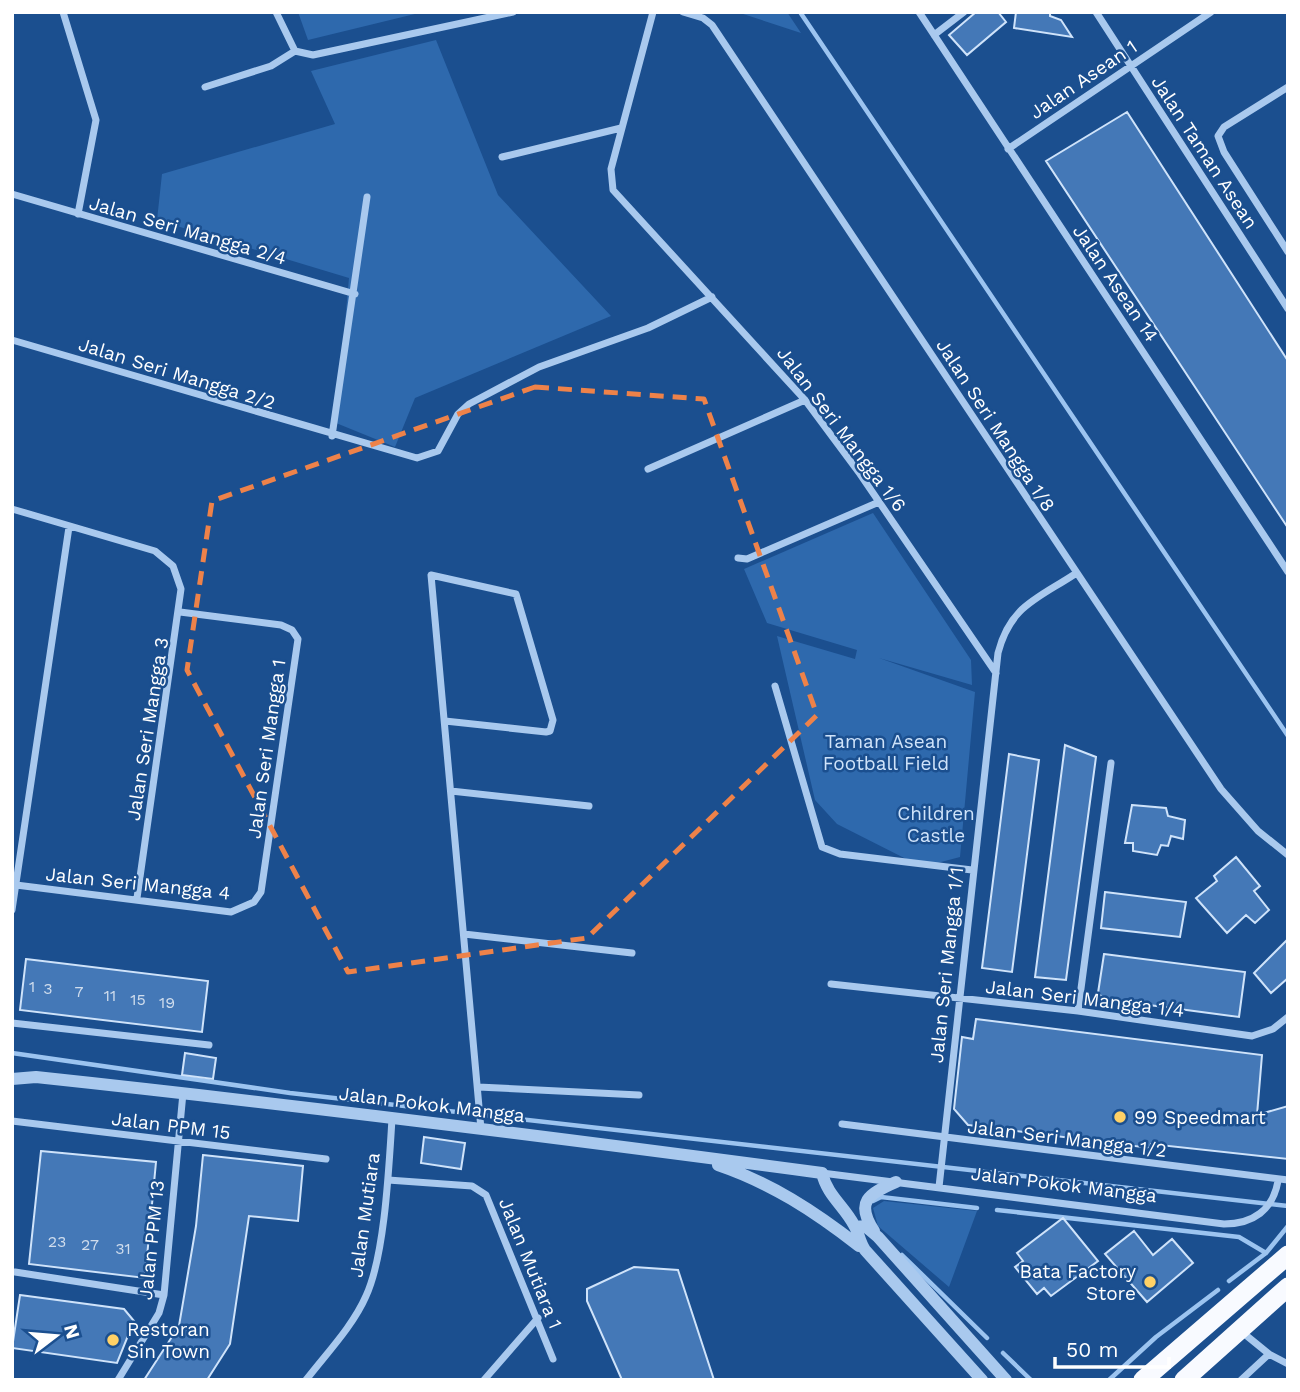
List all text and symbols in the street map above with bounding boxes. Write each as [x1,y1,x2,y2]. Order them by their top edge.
street label: Jalan Asean 1 [1025,35,1141,124]
street label: Jalan Taman Asean [1146,71,1263,233]
street label: Jalan Seri Mangga 2/4 [87,191,289,270]
street label: Jalan Asean 14 [1068,220,1163,346]
street label: Jalan Seri Mangga 2/2 [76,333,278,414]
street label: Jalan Seri Mangga 1/8 [931,335,1060,516]
street label: Jalan Seri Mangga 1/6 [772,342,911,516]
street label: Jalan Seri Mangga 3 [122,636,173,822]
street label: Jalan Seri Mangga 1 [243,658,290,840]
park label: Taman Asean Football Field [823,730,949,775]
park label: Children Castle [897,802,975,847]
street label: Jalan Seri Mangga 4 [44,862,231,905]
street label: Jalan Seri Mangga 1/1 [925,866,968,1064]
street label: Jalan Seri Mangga 1/4 [984,975,1186,1022]
house number: 1 [29,977,35,996]
house number: 3 [43,979,53,998]
house number: 7 [75,982,84,1001]
house number: 11 [104,986,116,1005]
house number: 15 [130,990,146,1009]
house number: 19 [159,993,175,1012]
street label: Jalan Pokok Mangga [338,1082,526,1127]
place label: 99 Speedmart [1134,1106,1266,1129]
street label: Jalan PPM 15 [110,1107,232,1144]
marker: 99 Speedmart [1112,1109,1128,1125]
street label: Jalan Seri Mangga 1/2 [966,1115,1168,1162]
street label: Jalan Mutiara [344,1151,385,1279]
street label: Jalan Pokok Mangga [970,1162,1158,1207]
street label: Jalan PPM 13 [134,1179,169,1301]
street label: Jalan Mutiara 1 [494,1195,567,1332]
house number: 23 [48,1232,66,1251]
house number: 27 [81,1235,99,1254]
house number: 31 [115,1239,131,1258]
place label: Bata Factory Store [1020,1260,1136,1305]
marker: Bata Factory Store [1142,1274,1158,1290]
north arrow [21,1301,91,1371]
place label: Restoran Sin Town [127,1318,210,1363]
text: N [59,1322,85,1341]
scale bar [1055,1326,1169,1370]
marker: Restoran Sin Town [105,1332,121,1348]
text: 50 m [1066,1337,1118,1362]

